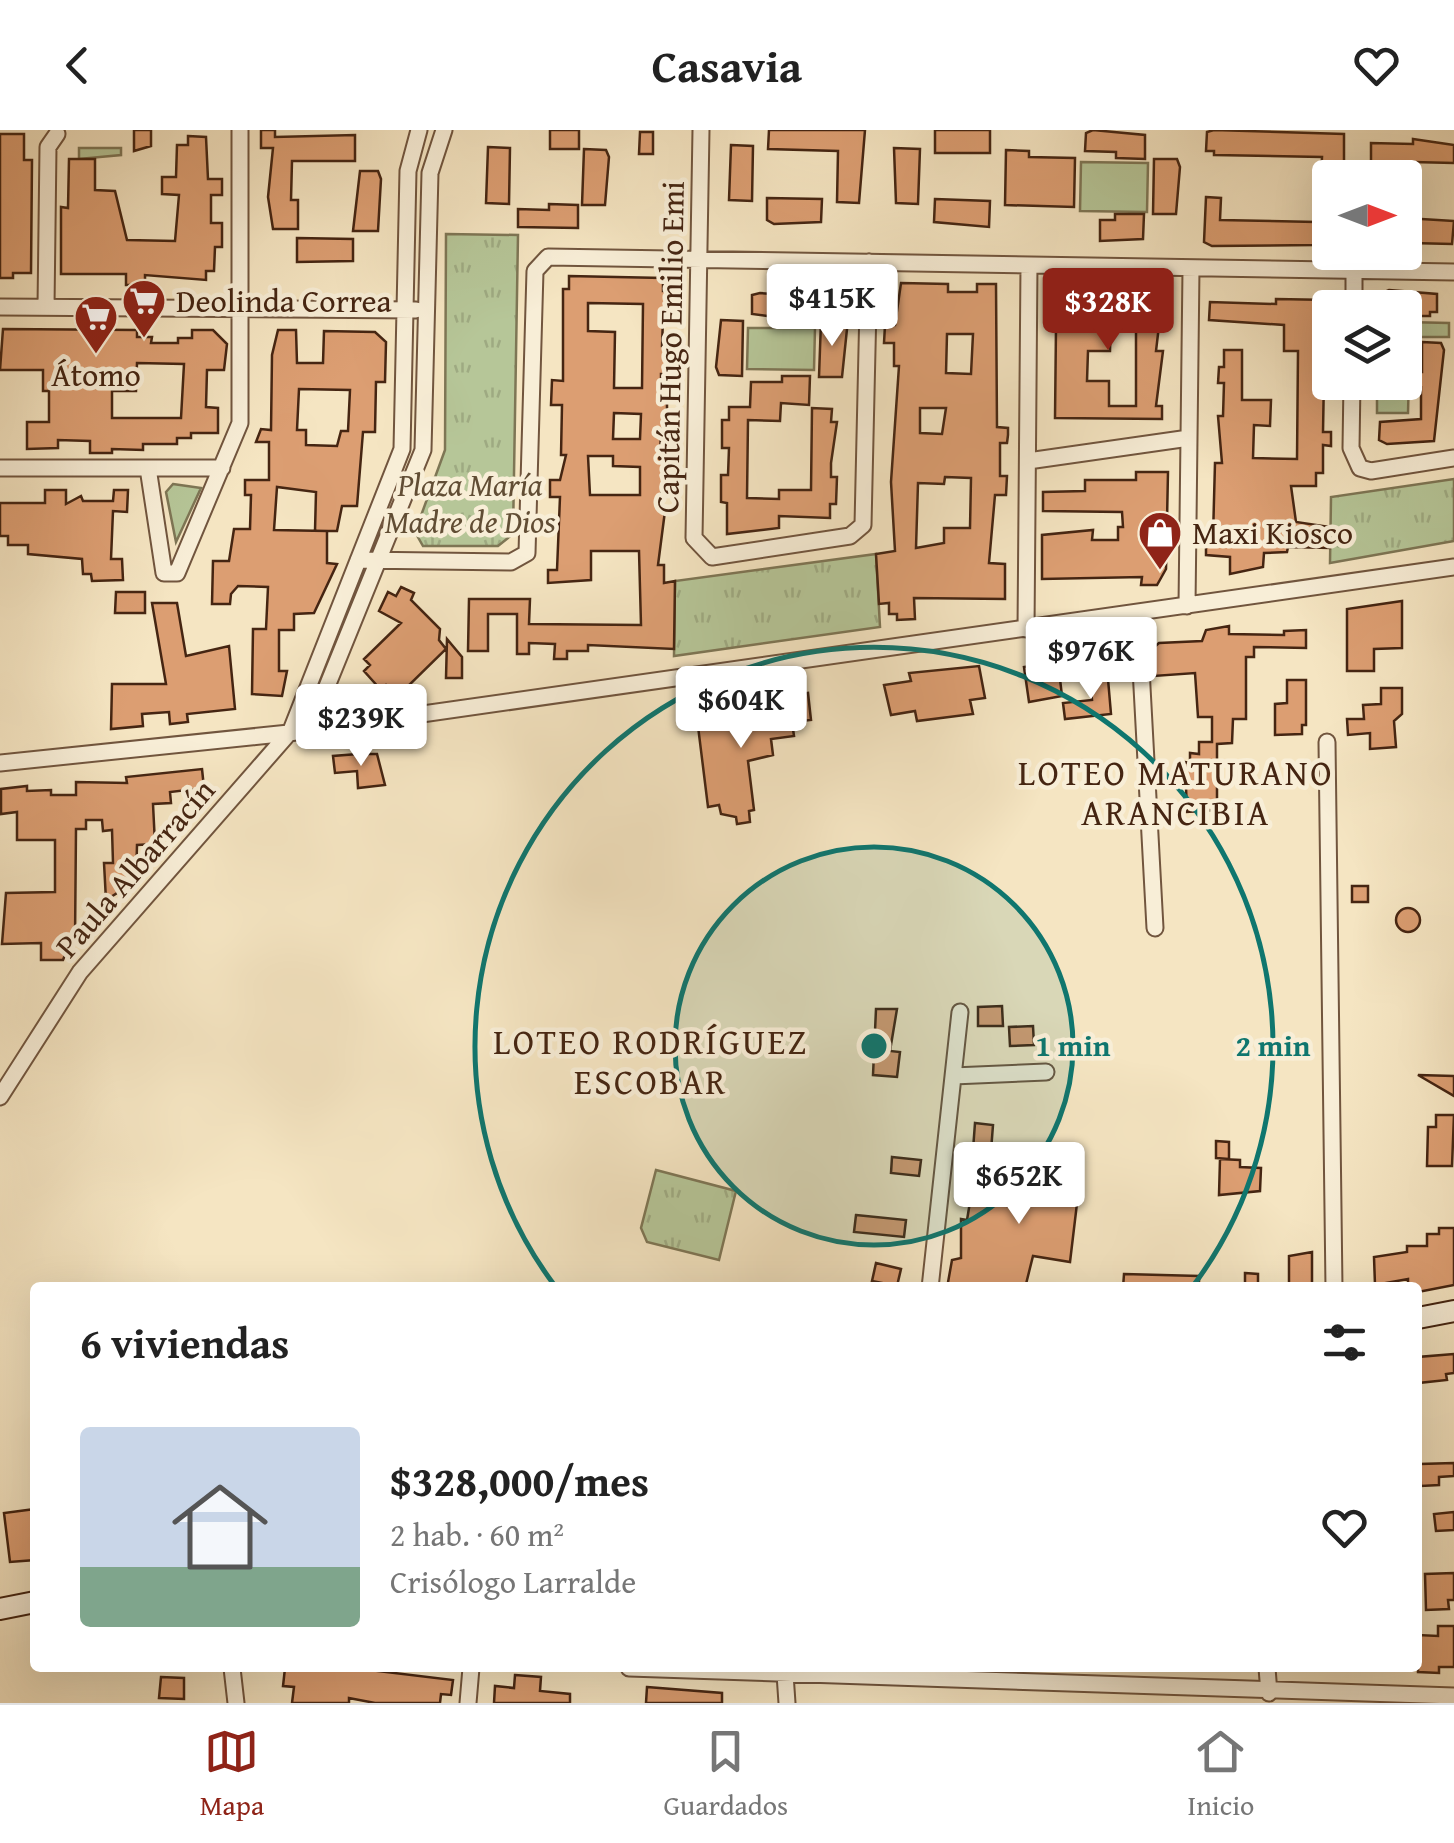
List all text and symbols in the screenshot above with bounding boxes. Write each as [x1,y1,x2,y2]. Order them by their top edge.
text: Casavia [652,33,802,98]
icon: back [50,38,105,93]
icon: heart [1349,38,1404,93]
north arrow [1312,160,1422,270]
map controls [1312,160,1422,400]
street label: Capitán Hugo Emilio Emi [643,181,696,513]
pin: $415K [762,264,902,349]
pin: $328K [1038,268,1178,353]
text: $415K [789,273,875,320]
place label: Deolinda Correa [176,277,392,324]
text: $328K [1065,277,1151,324]
supermarket icon: Deolinda Correa [121,278,167,339]
button: layers [1312,290,1422,400]
supermarket icon: Átomo [73,294,119,355]
place label: Átomo [51,351,141,398]
park label: Plaza María Madre de Dios [385,461,556,545]
place label: Maxi Kiosco [1192,509,1353,556]
shop icon: Maxi Kiosco [1137,510,1183,571]
pin: $976K [1021,617,1161,702]
text: $976K [1048,626,1134,673]
pin: $604K [671,666,811,751]
text: $604K [698,675,784,722]
pin: $239K [291,684,431,769]
text: $239K [318,693,404,740]
district label: LOTEO MATURANO ARANCIBIA [1018,747,1334,838]
street label: Paula Albarracín [44,768,226,967]
district label: LOTEO RODRÍGUEZ ESCOBAR [493,1016,809,1107]
text: 1 min [1036,1023,1111,1067]
text: 2 min [1236,1023,1311,1067]
centre of rings [856,1028,892,1064]
pin: $652K [949,1142,1089,1227]
text: $652K [976,1151,1062,1198]
text: 6 viviendas [80,1312,289,1373]
icon: filters [1317,1315,1372,1370]
text: $328,000/mes [390,1450,649,1511]
icon: home [160,1467,280,1587]
icon: heart [1317,1500,1372,1555]
text: 2 hab. · 60 m² [390,1511,564,1558]
text: Crisólogo Larralde [390,1558,636,1605]
tab: Mapa [200,1724,264,1825]
tab: Guardados [664,1724,788,1825]
tab: Inicio [1188,1724,1254,1825]

